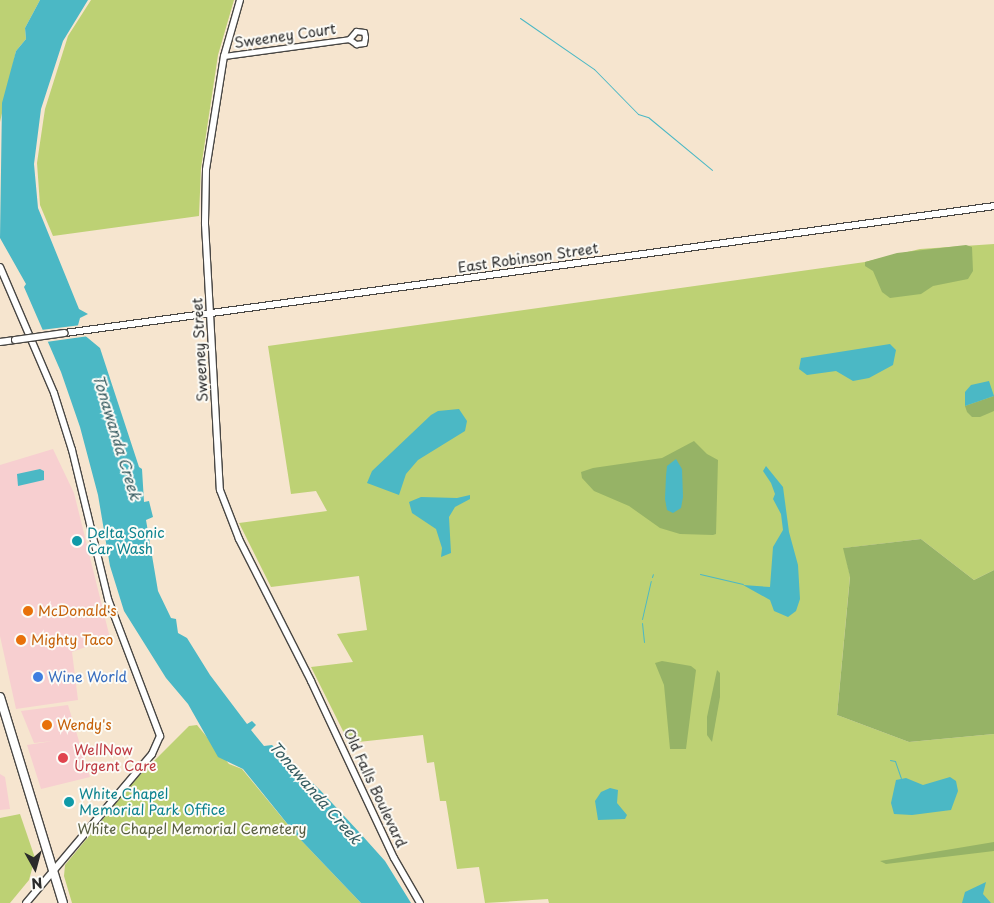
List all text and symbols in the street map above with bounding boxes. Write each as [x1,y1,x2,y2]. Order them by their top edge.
street label: Sweeney Court [233,21,337,51]
street label: East Robinson Street [457,240,599,276]
street label: Sweeney Street [189,297,211,403]
water label: Tonawanda Creek [90,372,146,502]
place label: Delta Sonic Car Wash [87,525,164,558]
marker: Delta Sonic Car Wash [71,535,83,547]
place label: McDonald's [38,603,117,619]
marker: McDonald's [22,605,34,617]
place label: Mighty Taco [31,632,113,648]
marker: Mighty Taco [15,634,27,646]
place label: Wine World [48,669,127,685]
marker: Wine World [32,671,44,683]
place label: Wendy's [57,717,112,733]
marker: Wendy's [41,719,53,731]
street label: Old Falls Boulevard [340,725,410,851]
water label: Tonawanda Creek [266,737,366,847]
place label: WellNow Urgent Care [74,742,157,774]
marker: WellNow Urgent Care [56,751,70,765]
place label: White Chapel Memorial Park Office [79,786,225,819]
marker: White Chapel Memorial Park Office [63,796,75,808]
park label: White Chapel Memorial Cemetery [78,821,306,837]
north arrow [10,843,60,893]
text: N [30,872,44,894]

